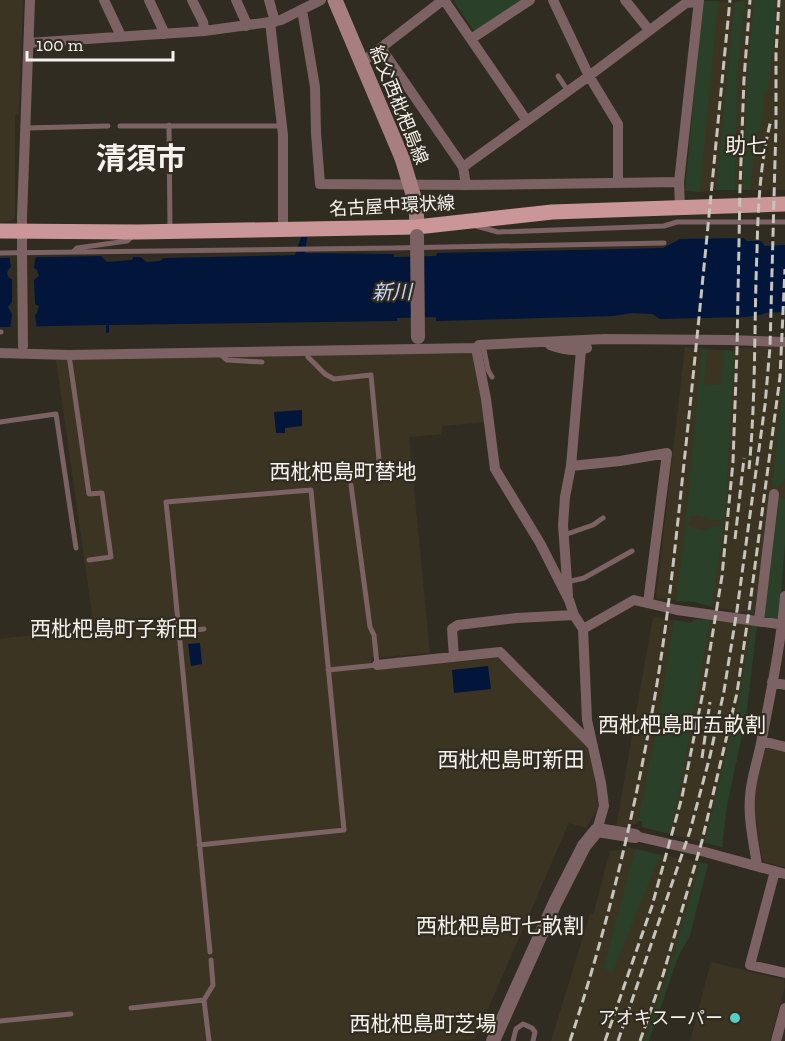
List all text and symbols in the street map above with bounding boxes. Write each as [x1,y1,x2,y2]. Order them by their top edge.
scale bar [27,24,172,62]
text: 100 m [36,34,84,56]
street label: 給父西枇杷島線 [365,42,433,168]
district label: 助七 [725,133,767,158]
district label: 清須市 [96,141,186,177]
street label: 名古屋中環状線 [329,192,455,220]
water label: 新川 [372,280,414,304]
district label: 西枇杷島町替地 [270,459,417,484]
district label: 西枇杷島町子新田 [30,616,198,641]
district label: 西枇杷島町五畝割 [598,712,766,737]
district label: 西枇杷島町新田 [438,747,585,772]
district label: 西枇杷島町七畝割 [416,913,584,938]
place label: アオキスーパー [598,1007,723,1029]
district label: 西枇杷島町芝場 [350,1011,497,1036]
marker: アオキスーパー [728,1011,742,1025]

